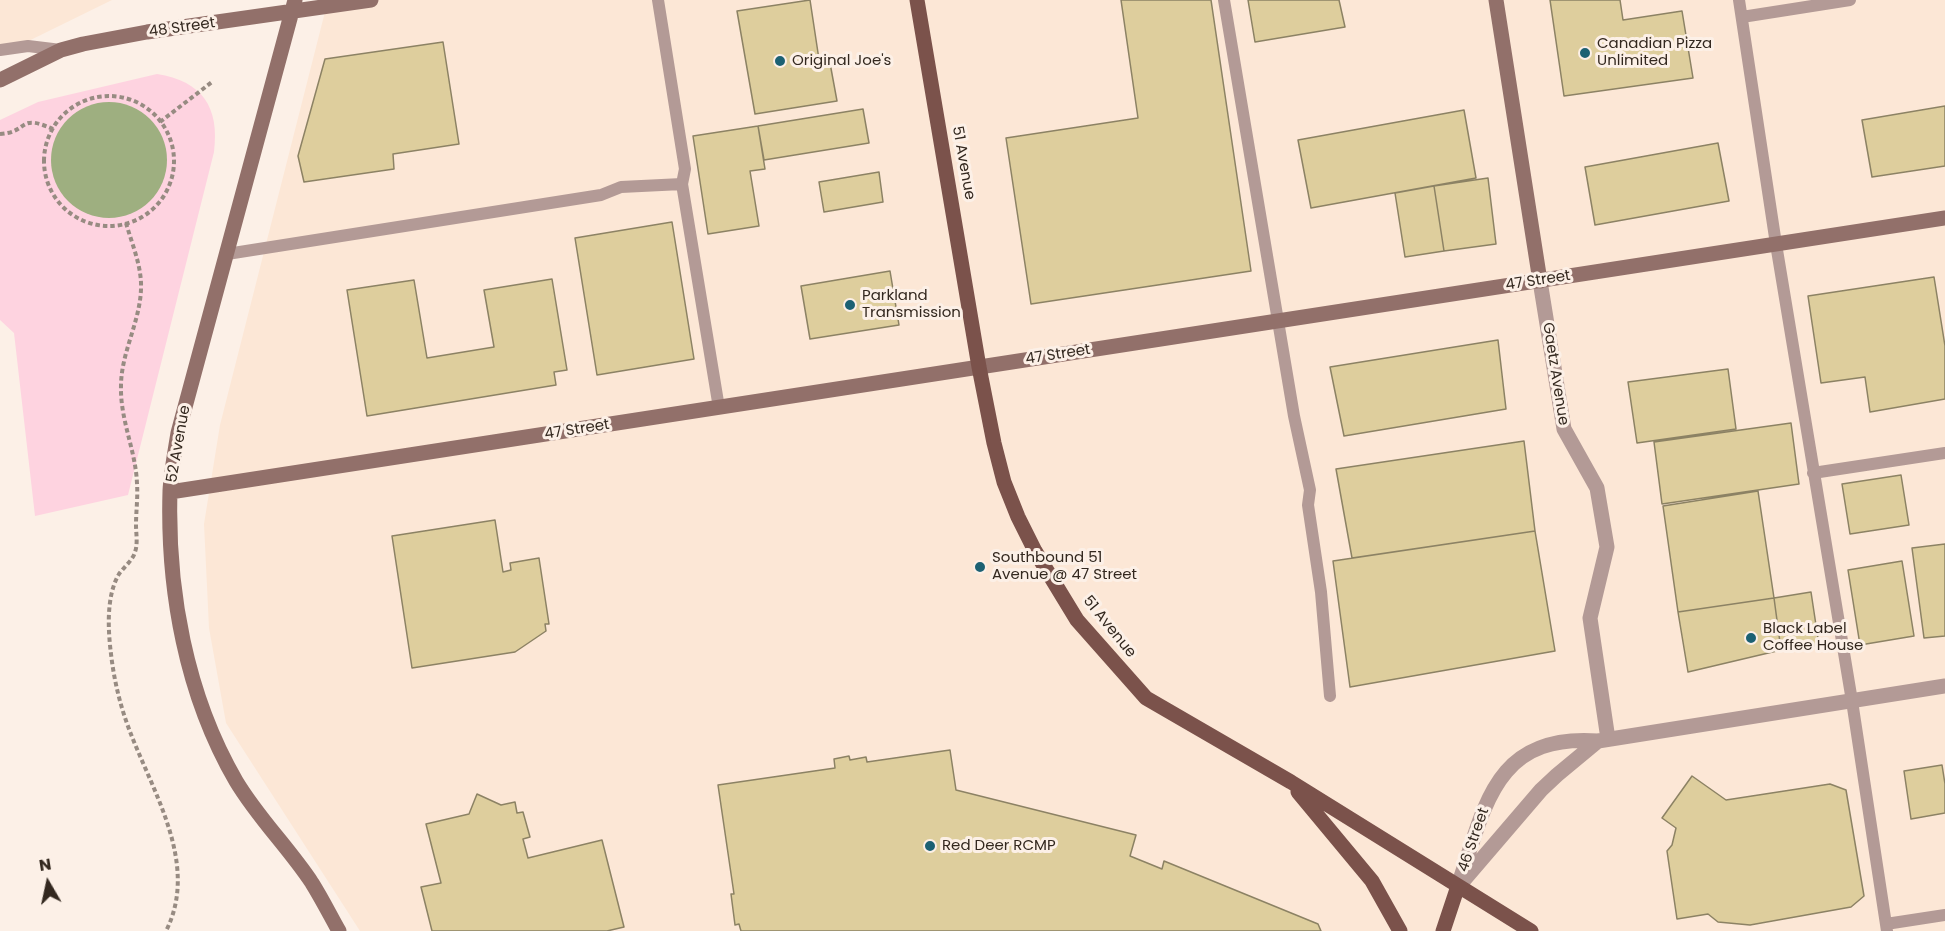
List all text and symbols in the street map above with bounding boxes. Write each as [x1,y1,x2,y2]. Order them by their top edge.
street label: 48 Street [148,14,216,42]
place label: Canadian Pizza Unlimited [1597,35,1712,70]
marker: Canadian Pizza Unlimited [1578,46,1592,60]
place label: Original Joe's [792,52,891,70]
marker: Original Joe's [773,54,787,68]
street label: 51 Avenue [948,125,978,201]
street label: 47 Street [1504,267,1572,295]
place label: Parkland Transmission [862,287,961,322]
marker: Parkland Transmission [843,298,857,312]
street label: Gaetz Avenue [1538,321,1572,427]
street label: 47 Street [1024,341,1092,369]
street label: 52 Avenue [163,404,195,484]
street label: 47 Street [543,416,611,444]
place label: Southbound 51 Avenue @ 47 Street [992,549,1137,584]
marker: Southbound 51 Avenue @ 47 Street [973,560,987,574]
street label: 51 Avenue [1079,592,1139,662]
place label: Black Label Coffee House [1763,620,1863,655]
marker: Black Label Coffee House [1744,631,1758,645]
street label: 46 Street [1455,805,1493,875]
place label: Red Deer RCMP [942,837,1056,855]
marker: Red Deer RCMP [923,839,937,853]
text: N [37,852,53,877]
north arrow [18,853,78,913]

